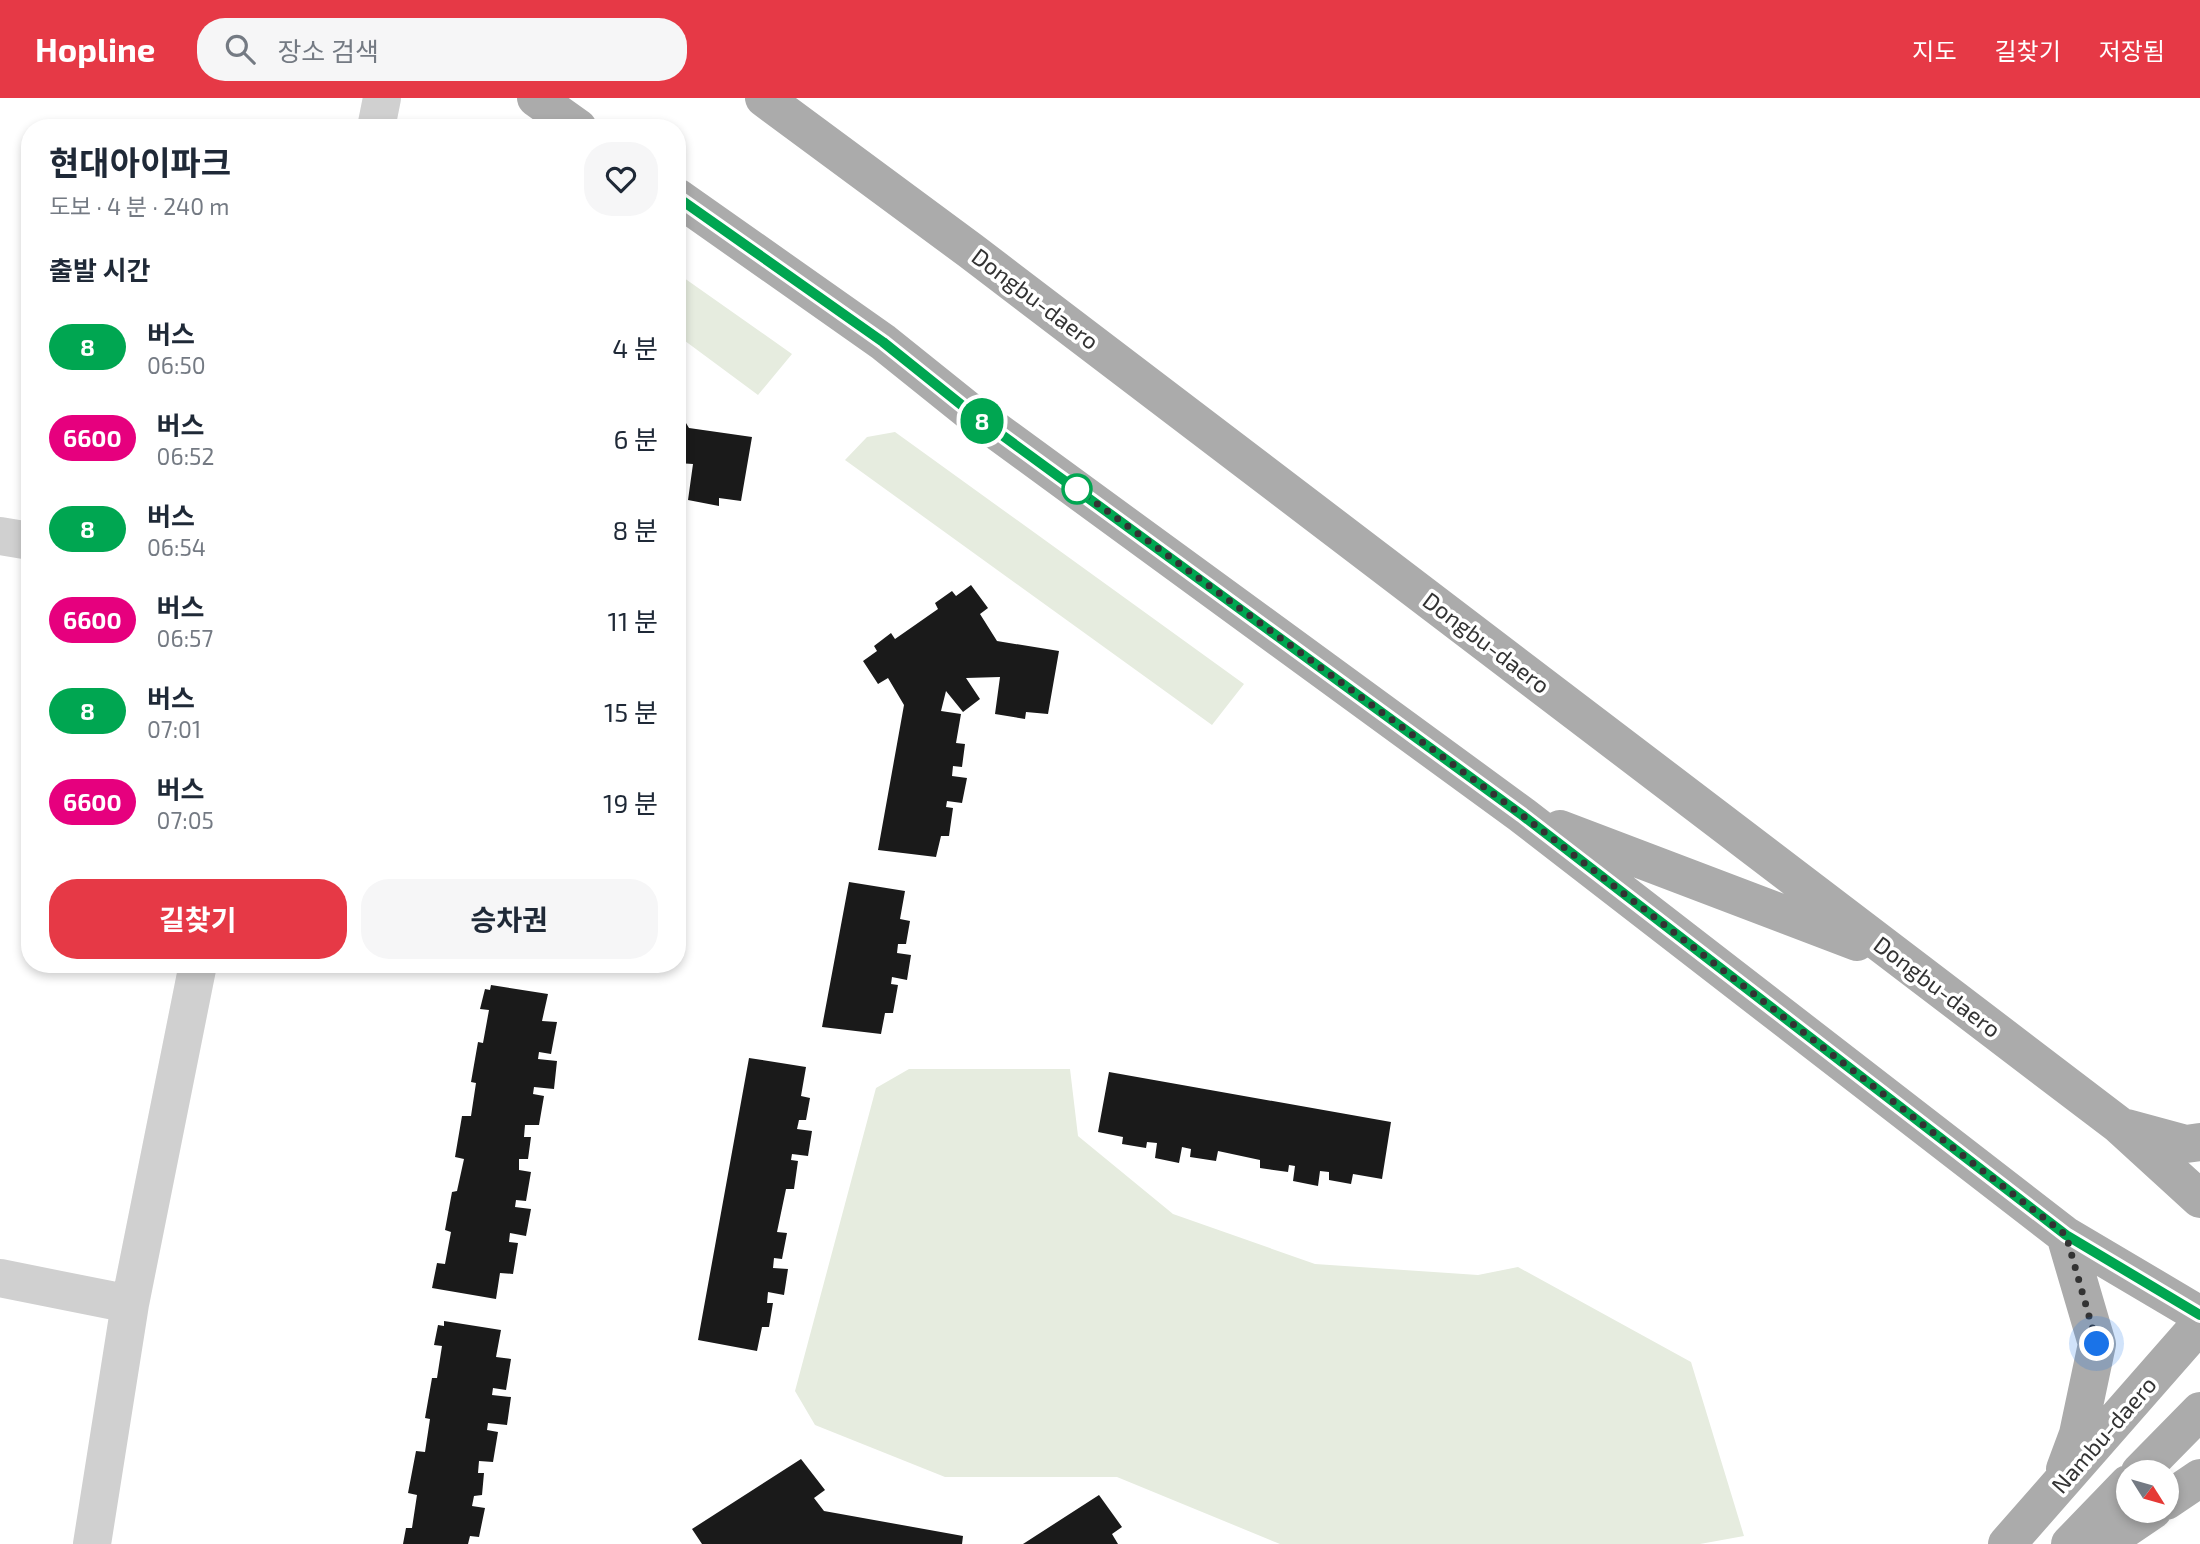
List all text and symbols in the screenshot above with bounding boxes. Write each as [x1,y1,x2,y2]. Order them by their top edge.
search box [197,18,687,81]
text: Hopline [35,29,155,69]
icon: search [221,30,259,68]
text: 장소 검색 [277,35,379,66]
text: 지도 [1912,36,1957,65]
text: 길찾기 [1995,36,2061,65]
text: 저장됨 [2099,36,2165,65]
text: 현대아이파크 [49,142,231,182]
button: heart [584,142,658,216]
text: 도보 · 4 분 · 240 m [49,192,229,220]
street label: Dongbu-daero [967,242,1104,355]
text: 출발 시간 [49,254,150,285]
text: 버스 [147,318,195,349]
text: 8 [80,332,95,361]
text: 4 분 [612,332,658,363]
text: 06:50 [147,351,206,379]
line badge: 8 [959,398,1005,444]
text: 8 [975,406,989,435]
text: 버스 [157,409,204,440]
text: 6600 [63,423,122,452]
text: 6 분 [613,423,658,454]
text: 06:52 [157,442,214,470]
unlabelled marker [1062,474,1092,504]
text: 버스 [147,500,195,531]
text: 8 [80,514,95,543]
text: 8 분 [612,514,658,545]
text: 06:54 [147,533,206,561]
street label: Dongbu-daero [1418,586,1555,699]
text: 버스 [157,591,204,622]
text: 6600 [63,605,122,634]
text: 11 분 [608,605,658,636]
text: 06:57 [157,624,213,652]
text: 버스 [147,682,195,713]
text: 8 [80,696,95,725]
text: 15 분 [604,696,658,727]
text: 07:01 [147,715,201,743]
text: 버스 [157,773,204,804]
text: 6600 [63,787,122,816]
text: 19 분 [603,787,658,818]
text: 07:05 [157,806,214,834]
button: 길찾기 [49,879,347,959]
button: 승차권 [361,879,658,959]
street label: Dongbu-daero [1869,930,2006,1043]
your location [2079,1326,2114,1361]
street label: Nambu-daero [2045,1370,2162,1499]
north arrow [2116,1460,2179,1522]
map controls [2116,1460,2179,1523]

